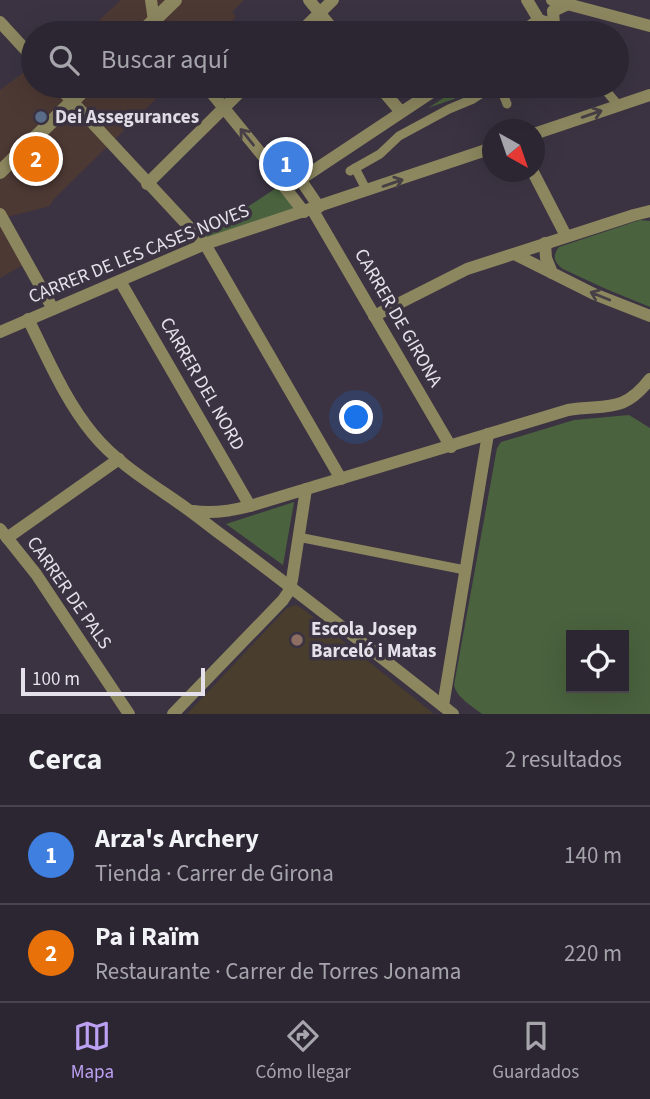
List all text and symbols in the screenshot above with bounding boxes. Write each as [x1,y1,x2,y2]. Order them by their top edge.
search box [21,21,629,98]
icon: search [45,41,83,79]
text: Buscar aquí [101,41,228,78]
place label: Dei Assegurances [55,104,199,131]
one-way arrow [581,107,603,119]
marker: Dei Assegurances [33,109,49,125]
north arrow [482,119,545,182]
one-way arrow [239,128,255,146]
pin: 2 [13,133,59,185]
pin: 1 [263,138,309,190]
one-way arrow [381,176,403,188]
street label: CARRER DE LES CASES NOVES [25,197,253,311]
street label: CARRER DE GIRONA [347,244,449,393]
one-way arrow [590,289,612,302]
street label: CARRER DEL NORD [153,312,251,456]
your location [339,400,373,434]
street label: CARRER DE PALS [20,531,118,655]
place label: Escola Josep Barceló i Matas [311,616,436,665]
map controls [566,630,629,693]
button: locate [566,630,629,693]
marker: Escola Josep Barceló i Matas [289,632,305,648]
scale bar [21,665,205,697]
text: 100 m [32,666,80,693]
text: Cerca [28,738,102,781]
text: 2 resultados [505,743,622,776]
text: Arza's Archery [95,820,259,857]
text: 1 [45,839,57,872]
text: 140 m [564,839,622,872]
text: Tienda · Carrer de Girona [95,857,334,890]
text: Pa i Raïm [95,918,200,955]
text: 2 [45,937,57,970]
text: 220 m [564,937,622,970]
text: Restaurante · Carrer de Torres Jonama [95,955,461,988]
tab: Mapa [71,1017,114,1086]
tab: Cómo llegar [255,1017,351,1086]
tab: Guardados [492,1017,579,1086]

